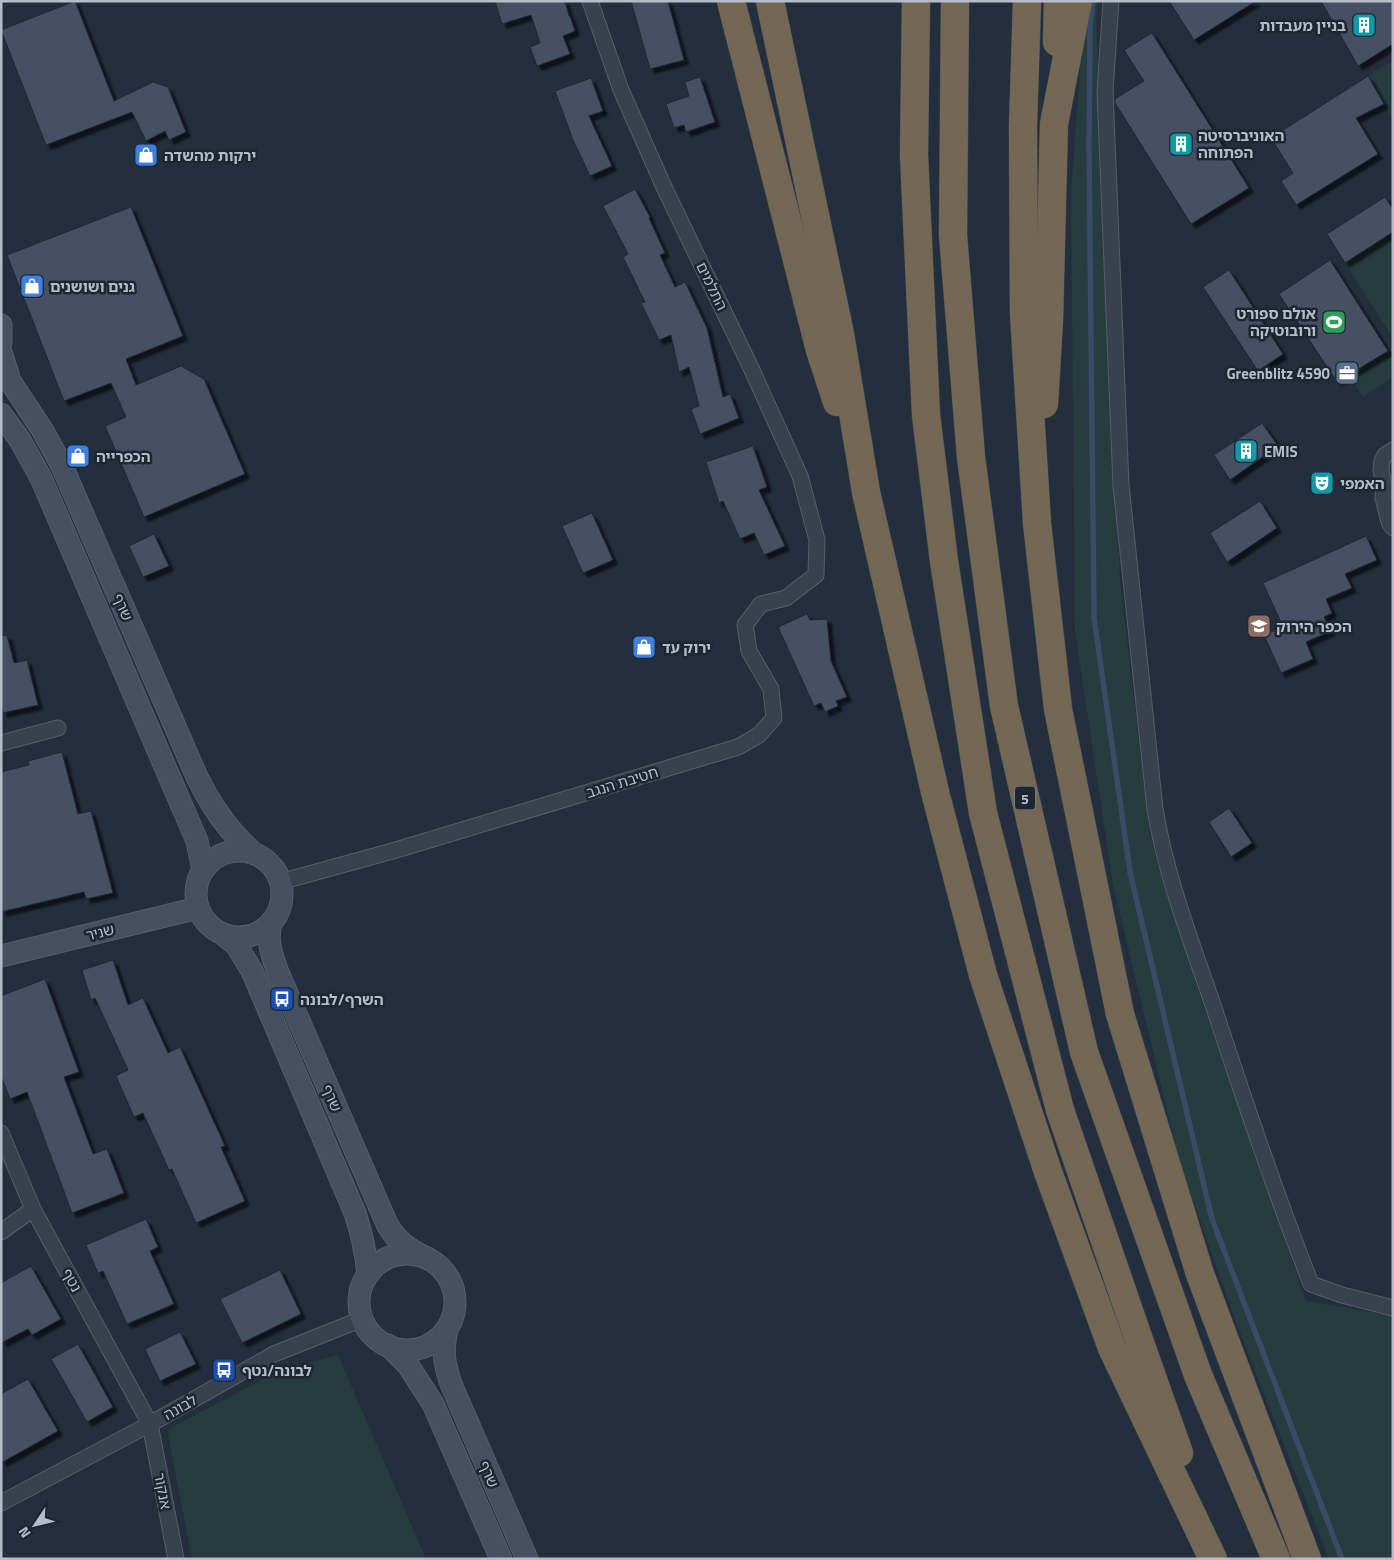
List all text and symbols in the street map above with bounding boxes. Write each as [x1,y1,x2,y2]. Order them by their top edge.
building icon: בניין מעבדות [1351,12,1377,38]
place label: בניין מעבדות [1259,14,1346,37]
place label: האוניברסיטה הפתוחה [1198,124,1284,164]
building icon: האוניברסיטה הפתוחה [1168,131,1194,157]
shop icon: ירקות מהשדה [133,142,159,168]
place label: ירקות מהשדה [164,144,256,167]
street label: התלמים [690,258,734,314]
shop icon: גנים ושושנים [19,273,45,299]
place label: גנים ושושנים [50,275,135,298]
place label: אולם ספורט ורובוטיקה [1237,302,1316,342]
sports icon: אולם ספורט ורובוטיקה [1321,309,1347,335]
office icon: Greenblitz 4590 [1334,360,1360,386]
place label: Greenblitz 4590 [1226,362,1331,385]
building icon: EMIS [1233,438,1259,464]
place label: EMIS [1264,440,1298,463]
shop icon: הכפרייה [65,443,91,469]
place label: הכפרייה [96,445,151,468]
theatre icon: האמפי [1309,470,1335,496]
place label: האמפי [1340,472,1385,495]
street label: שרף [107,590,139,624]
school or university icon: הכפר הירוק [1246,613,1272,639]
place label: הכפר הירוק [1276,615,1352,638]
shop icon: ירוק עד [631,634,657,660]
place label: ירוק עד [662,636,711,659]
street label: חטיבת הנגב [583,760,661,804]
road number: 5 [1015,786,1035,810]
street label: שניר [83,917,117,947]
bus stop icon: השרף/לבונה [269,986,295,1012]
place label: השרף/לבונה [300,988,384,1011]
street label: שרף [316,1081,348,1115]
street label: נטף [56,1264,88,1296]
bus stop icon: לבונה/נטף [211,1357,237,1383]
place label: לבונה/נטף [242,1359,312,1382]
street label: לבונה [159,1388,201,1426]
street label: שרף [473,1457,505,1491]
street label: אנקור [148,1471,178,1511]
north arrow [10,1500,60,1550]
text: N [13,1523,35,1543]

